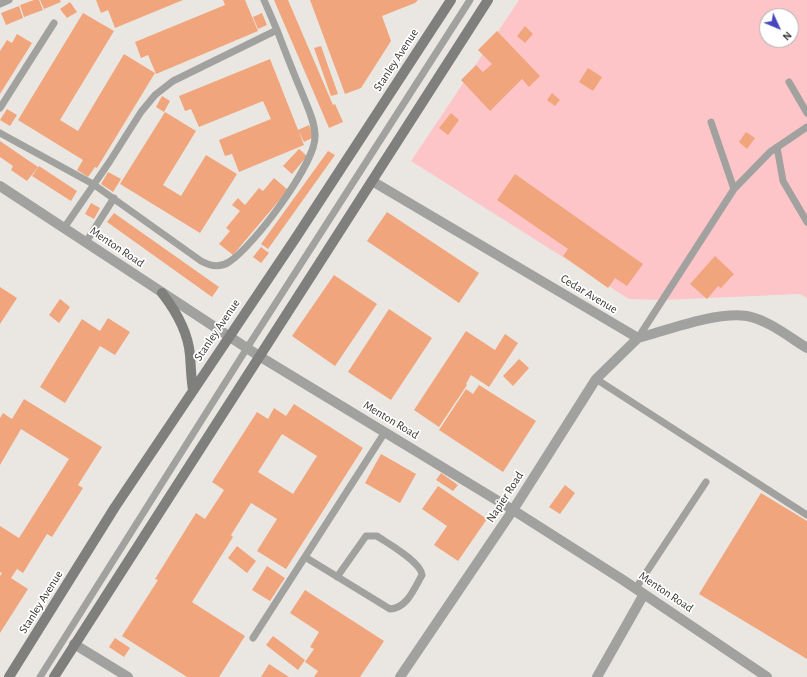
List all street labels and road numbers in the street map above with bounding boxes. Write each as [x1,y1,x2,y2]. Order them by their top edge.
street label: Stanley Avenue [370,26,422,94]
street label: Menton Road [87,224,147,270]
street label: Cedar Avenue [558,271,620,317]
street label: Stanley Avenue [191,296,243,364]
street label: Menton Road [361,398,421,442]
street label: Napier Road [483,469,527,525]
street label: Stanley Avenue [16,568,66,636]
street label: Menton Road [636,569,696,615]

